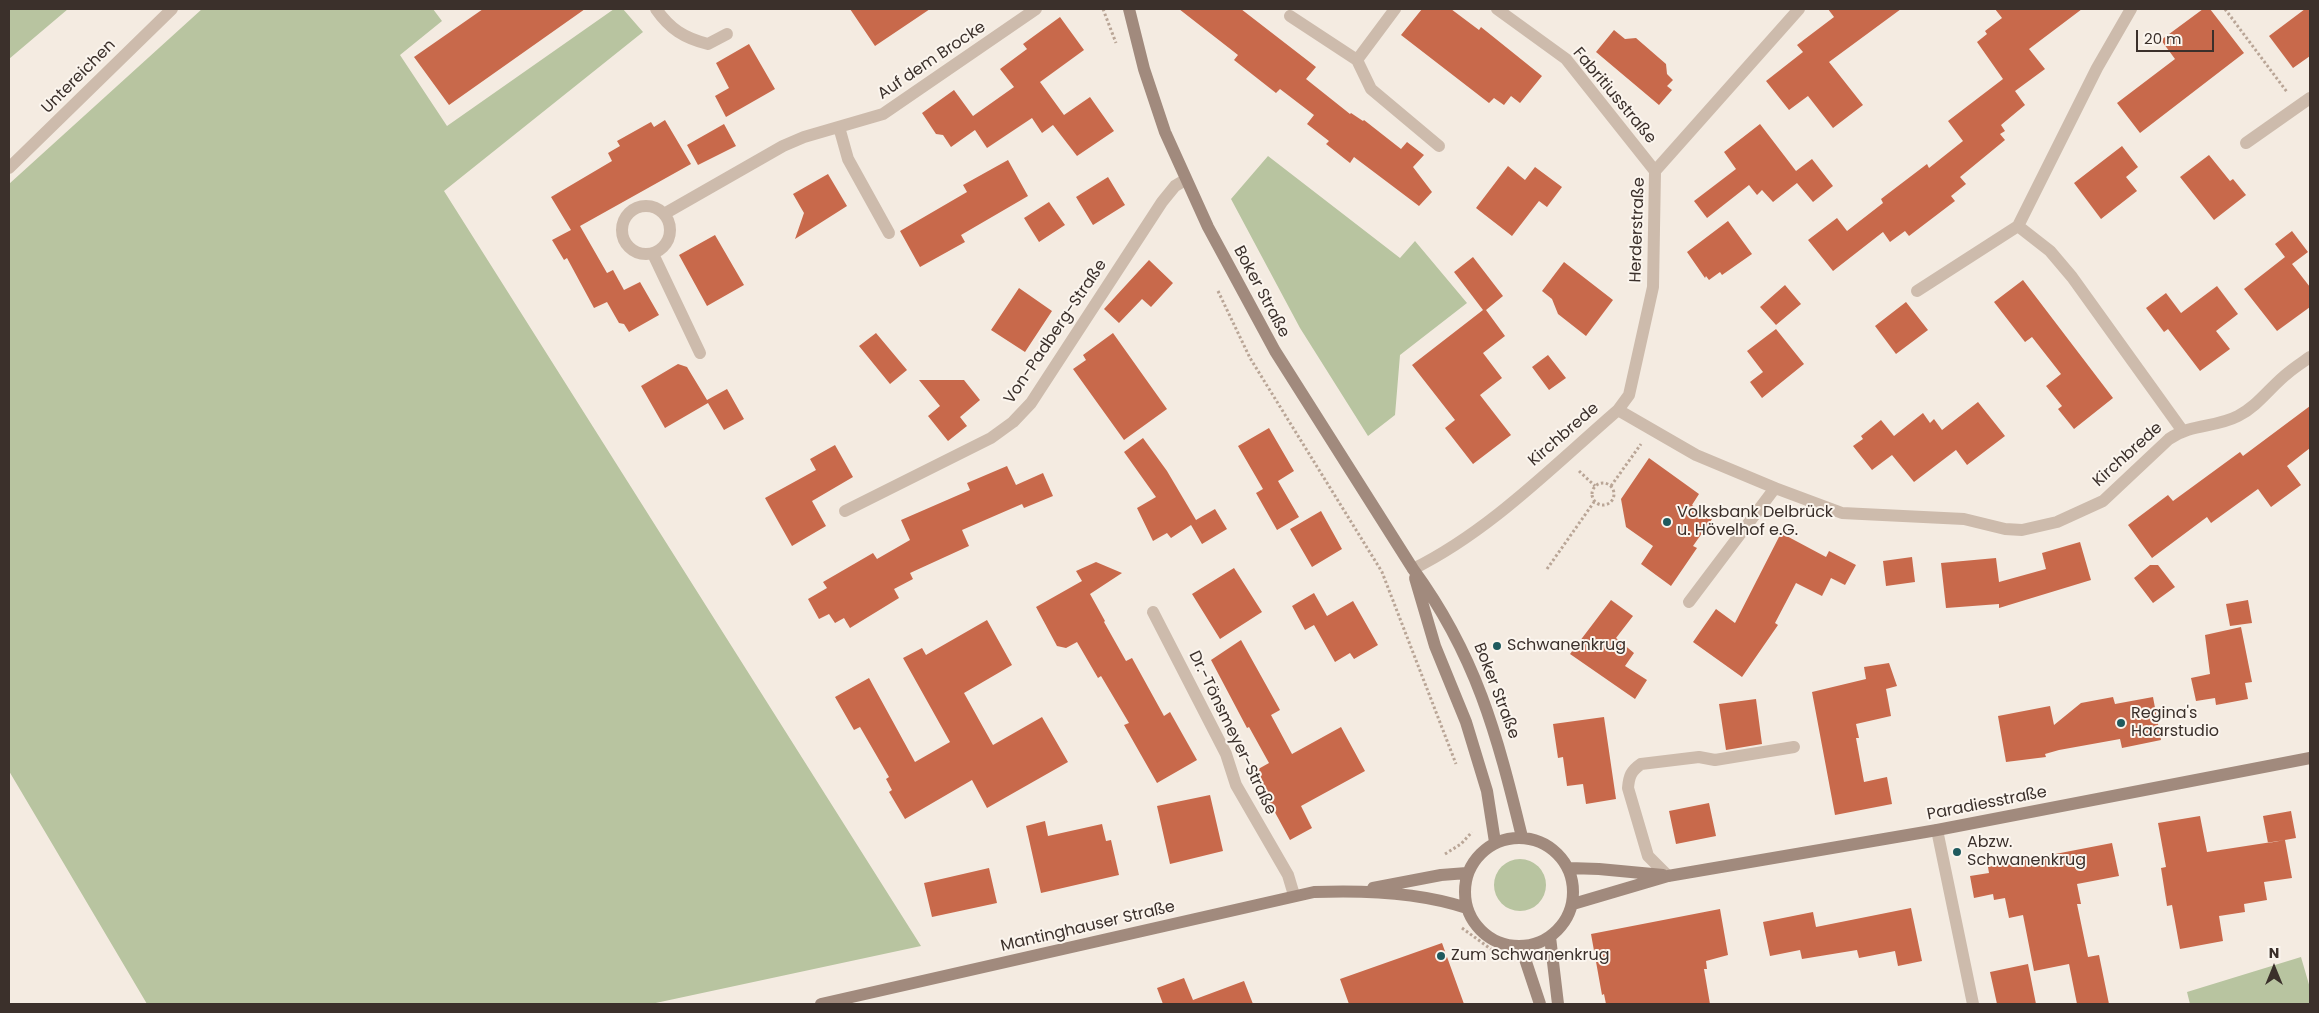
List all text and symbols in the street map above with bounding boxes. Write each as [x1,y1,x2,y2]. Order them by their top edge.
street label: Auf dem Brocke [874,18,990,104]
scale bar [2139,20,2216,52]
text: 20 m [2144,28,2182,49]
street label: Untereichen [38,36,120,118]
street label: Fabritiusstraße [1568,44,1660,148]
street label: Herderstraße [1627,177,1649,283]
street label: Boker Straße [1229,243,1293,341]
street label: Von-Padberg-Straße [1000,256,1112,408]
street label: Kirchbrede [1525,399,1603,471]
street label: Kirchbrede [2089,419,2167,491]
place label: Volksbank Delbrück u. Hövelhof e.G. [1677,503,1833,541]
marker: Volksbank Delbrück u. Hövelhof e.G. [1661,516,1673,528]
place label: Schwanenkrug [1507,636,1626,656]
street label: Boker Straße [1469,640,1523,742]
marker: Schwanenkrug [1491,640,1503,652]
street label: Dr.-Tönsmeyer-Straße [1184,648,1280,818]
place label: Regina's Haarstudio [2131,704,2219,742]
marker: Regina's Haarstudio [2115,717,2127,729]
street label: Paradiesstraße [1925,783,2049,825]
place label: Abzw. Schwanenkrug [1967,833,2086,871]
marker: Abzw. Schwanenkrug [1951,846,1963,858]
street label: Mantinghauser Straße [999,898,1177,956]
north arrow [2249,943,2299,993]
text: N [2269,943,2279,963]
place label: Zum Schwanenkrug [1451,946,1610,966]
marker: Zum Schwanenkrug [1435,950,1447,962]

